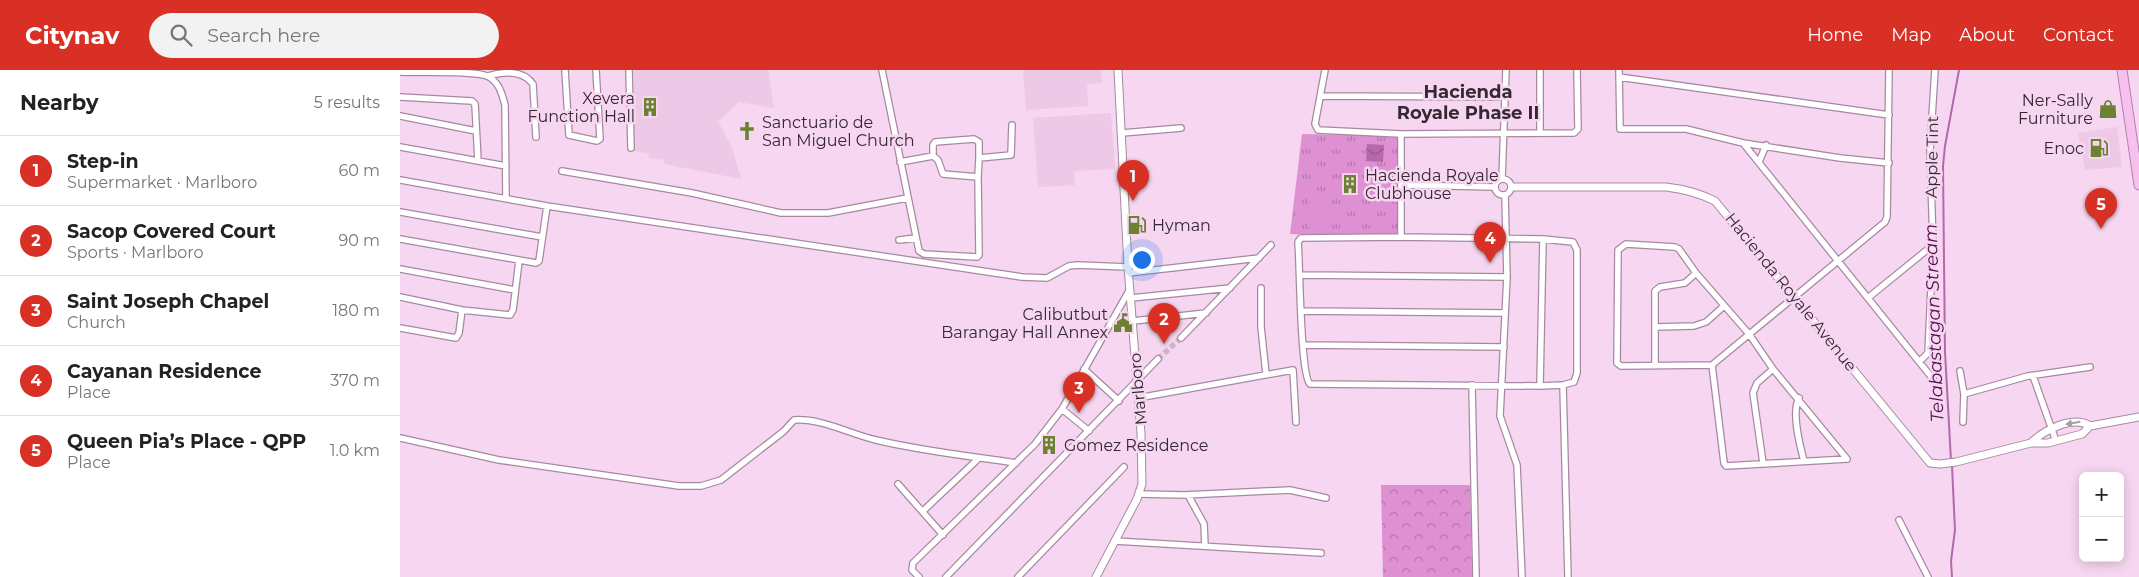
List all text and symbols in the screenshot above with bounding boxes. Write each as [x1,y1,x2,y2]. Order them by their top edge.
search box [149,13,499,58]
text: Citynav [25,21,119,50]
icon: search [167,21,195,49]
text: Search here [207,24,320,47]
text: Home [1807,24,1863,46]
text: Map [1891,24,1931,46]
text: About [1959,24,2015,46]
text: Contact [2043,24,2114,46]
district label: Hacienda Royale Phase II [1397,81,1539,124]
place label: Xevera Function Hall [528,89,635,126]
text: Nearby [20,90,99,115]
place label: Ner-Sally Furniture [2018,91,2093,128]
text: 5 results [314,93,380,112]
building icon: Xevera Function Hall [639,96,661,118]
shop icon: Ner-Sally Furniture [2097,98,2119,120]
place label: Sanctuario de San Miguel Church [762,113,915,150]
street label: Apple Tint [1922,115,1942,198]
church icon: Sanctuario de San Miguel Church [736,120,758,142]
fuel station icon: Enoc [2088,137,2110,159]
place label: Enoc [2043,139,2084,158]
text: Step-in [67,150,139,173]
pin: 1 [1117,160,1149,201]
text: 1 [33,161,39,180]
text: 60 m [338,161,380,180]
place label: Hacienda Royale Clubhouse [1365,166,1499,203]
text: Supermarket · Marlboro [67,173,257,192]
building icon: Hacienda Royale Clubhouse [1339,173,1361,195]
pin: 5 [2085,188,2117,229]
street label: Hacienda Royale Avenue [1721,209,1861,375]
fuel station icon: Hyman [1126,214,1148,236]
place label: Hyman [1152,216,1211,235]
text: Sacop Covered Court [67,220,276,243]
pin: 4 [1474,222,1506,263]
water label: Telabastagan Stream [1920,223,1948,423]
text: 2 [31,231,41,250]
text: 90 m [338,231,380,250]
text: Sports · Marlboro [67,243,204,262]
your location [1129,247,1155,273]
text: Saint Joseph Chapel [67,290,269,313]
text: 3 [31,301,41,320]
text: 180 m [332,301,380,320]
pin: 2 [1148,303,1180,344]
place label: Calibutbut Barangay Hall Annex [941,305,1108,342]
public building icon: Calibutbut Barangay Hall Annex [1112,312,1134,334]
text: Church [67,313,126,332]
street label: Marlboro [1125,352,1151,426]
text: Cayanan Residence [67,360,261,383]
text: 4 [30,371,42,390]
text: 370 m [330,371,380,390]
pin: 3 [1063,372,1095,413]
text: Place [67,383,111,402]
one-way arrow [2065,420,2081,428]
text: Queen Pia’s Place - QPP [67,430,306,453]
building icon: Gomez Residence [1038,434,1060,456]
place label: Gomez Residence [1064,436,1209,455]
text: 5 [31,441,41,460]
text: 1.0 km [330,441,380,460]
text: Place [67,453,111,472]
map controls [2079,472,2124,562]
button: + [2079,472,2124,517]
button: − [2079,517,2124,562]

